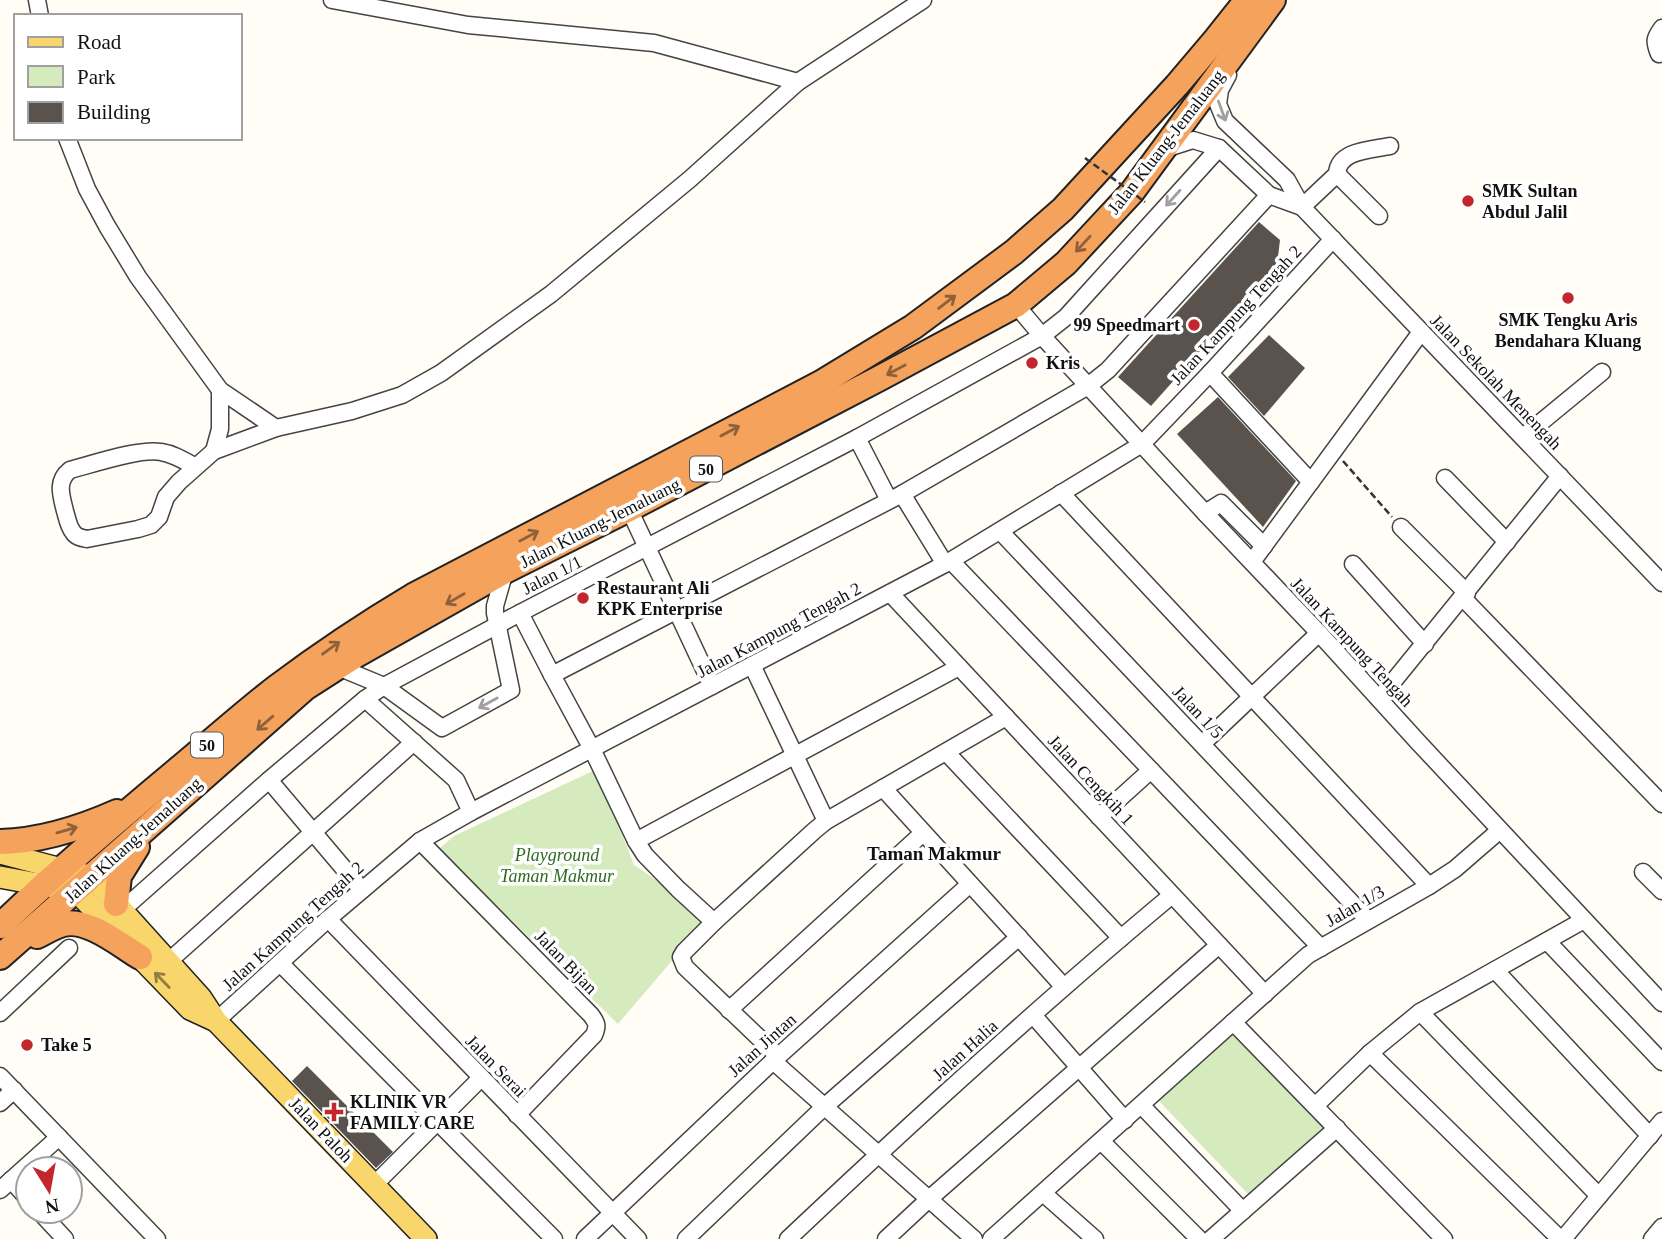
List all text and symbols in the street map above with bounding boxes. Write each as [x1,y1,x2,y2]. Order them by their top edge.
legend [14,14,242,140]
text: Road [77,30,122,54]
text: Park [77,65,116,89]
street label: Jalan Kluang-Jemaluang [1103,66,1229,218]
text: Building [77,100,151,124]
one-way arrow [1217,100,1229,121]
place label: SMK Sultan Abdul Jalil [1482,181,1578,222]
one-way arrow [1165,189,1181,207]
marker: SMK Sultan Abdul Jalil [1460,193,1476,209]
one-way arrow [1075,235,1091,253]
street label: Jalan Kampung Tengah 2 [1166,241,1306,389]
marker: SMK Tengku Aris Bendahara Kluang [1560,290,1576,306]
one-way arrow [937,295,956,310]
street label: Jalan Sekolah Menengah [1426,310,1566,454]
place label: SMK Tengku Aris Bendahara Kluang [1495,310,1641,351]
place label: 99 Speedmart [1074,315,1180,335]
marker: 99 Speedmart [1186,317,1202,333]
place label: Kris [1046,353,1080,373]
marker: Kris [1024,355,1040,371]
one-way arrow [886,363,906,377]
one-way arrow [719,423,740,437]
road number: 50 [690,456,722,482]
street label: Jalan Kluang-Jemaluang [516,474,684,572]
one-way arrow [518,529,538,543]
street label: Jalan 1/1 [519,551,585,599]
street label: Jalan Kampung Tengah [1287,573,1417,711]
place label: Restaurant Ali KPK Enterprise [597,578,722,619]
street label: Jalan Kampung Tengah 2 [694,578,864,682]
marker: Restaurant Ali KPK Enterprise [575,590,591,606]
one-way arrow [445,592,465,606]
one-way arrow [321,641,340,655]
street label: Jalan 1/5 [1169,682,1227,742]
one-way arrow [478,696,498,710]
one-way arrow [256,715,274,731]
street label: Jalan Cengkih 1 [1044,731,1138,829]
road number: 50 [191,732,223,758]
street label: Jalan Kluang-Jemaluang [60,773,206,907]
one-way arrow [56,823,78,836]
district label: Taman Makmur [867,843,1002,864]
park label: Playground Taman Makmur [500,845,615,886]
street label: Jalan Kampung Tengah 2 [218,857,368,995]
street label: Jalan 1/3 [1322,881,1388,931]
street label: Jalan Bijan [531,926,601,998]
one-way arrow [154,972,171,989]
street label: Jalan Jintan [724,1009,800,1081]
street label: Jalan Halia [928,1016,1002,1084]
street label: Jalan Serai [462,1031,530,1101]
place label: Take 5 [41,1035,92,1055]
marker: Take 5 [19,1037,35,1053]
place label: KLINIK VR FAMILY CARE [350,1092,475,1133]
street label: Jalan Paloh [285,1093,357,1167]
marker: KLINIK VR FAMILY CARE [324,1102,344,1122]
north arrow [14,1155,84,1225]
text: N [43,1195,61,1218]

